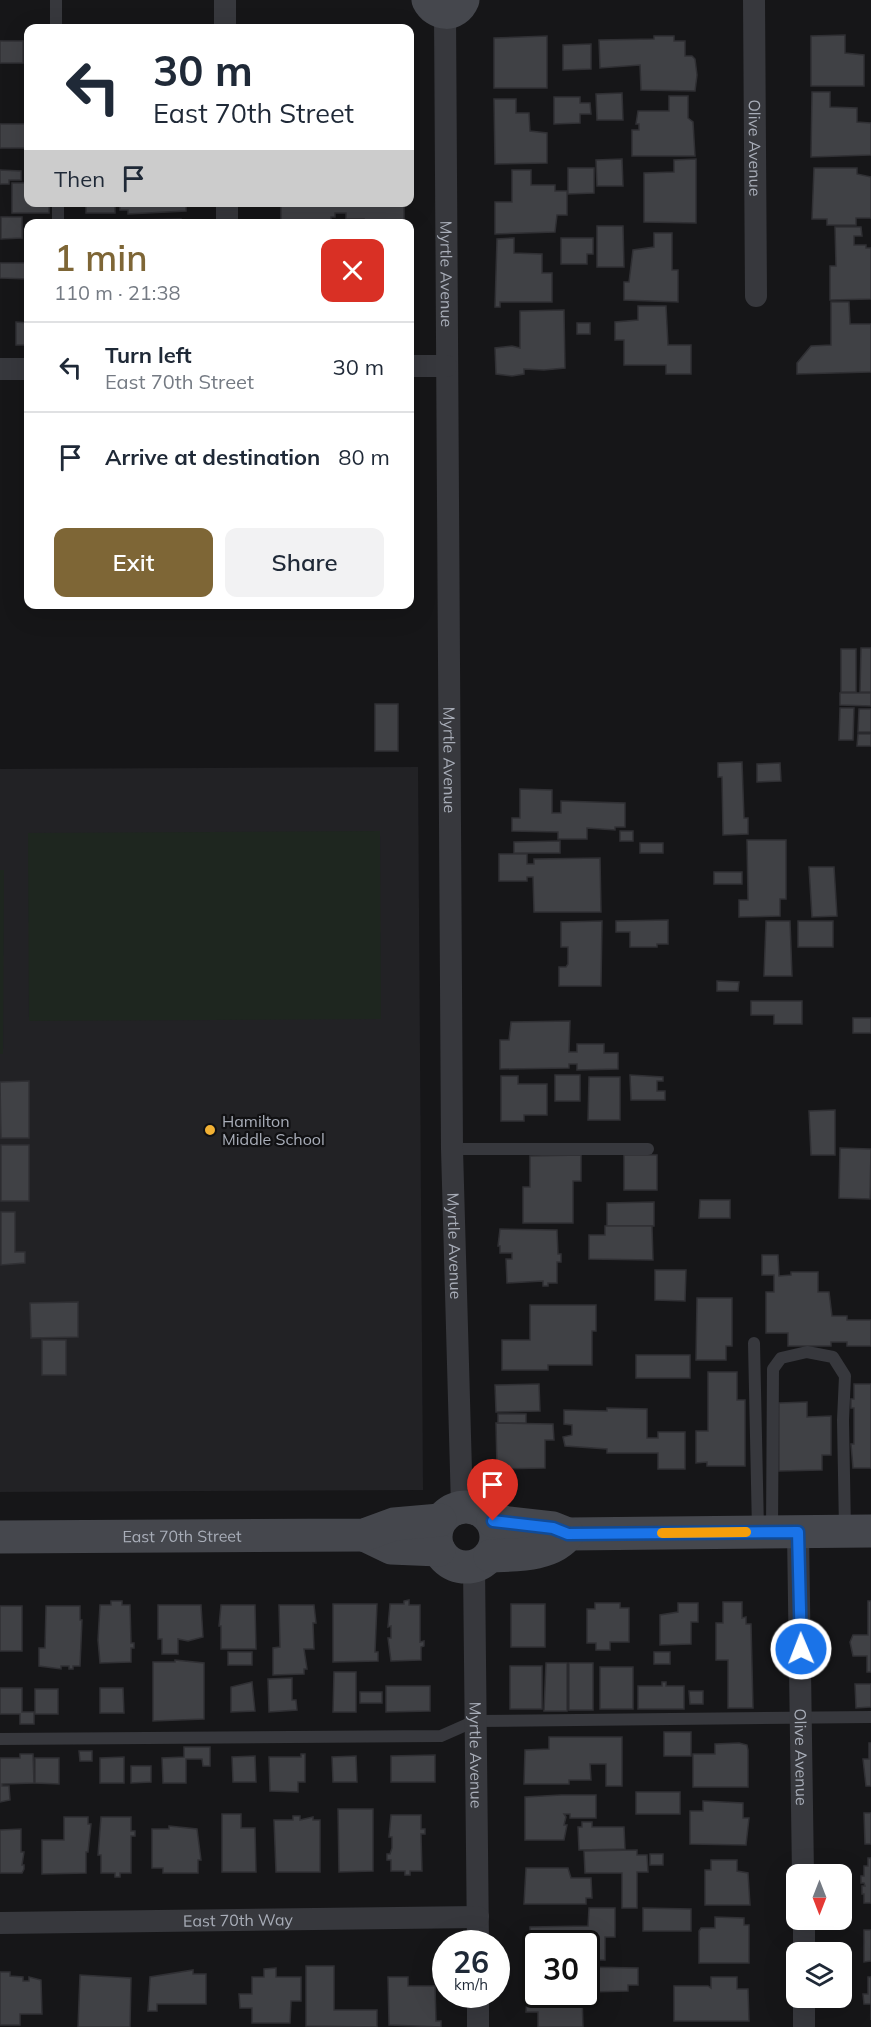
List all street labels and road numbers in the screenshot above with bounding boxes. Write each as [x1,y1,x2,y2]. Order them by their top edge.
street label: Olive Avenue [745,99,765,197]
street label: Myrtle Avenue [436,221,457,327]
street label: Myrtle Avenue [439,707,460,813]
street label: Myrtle Avenue [443,1192,466,1299]
street label: East 70th Street [122,1526,242,1546]
street label: Myrtle Avenue [465,1702,487,1808]
street label: Olive Avenue [791,1708,812,1806]
street label: East 70th Way [183,1909,294,1931]

